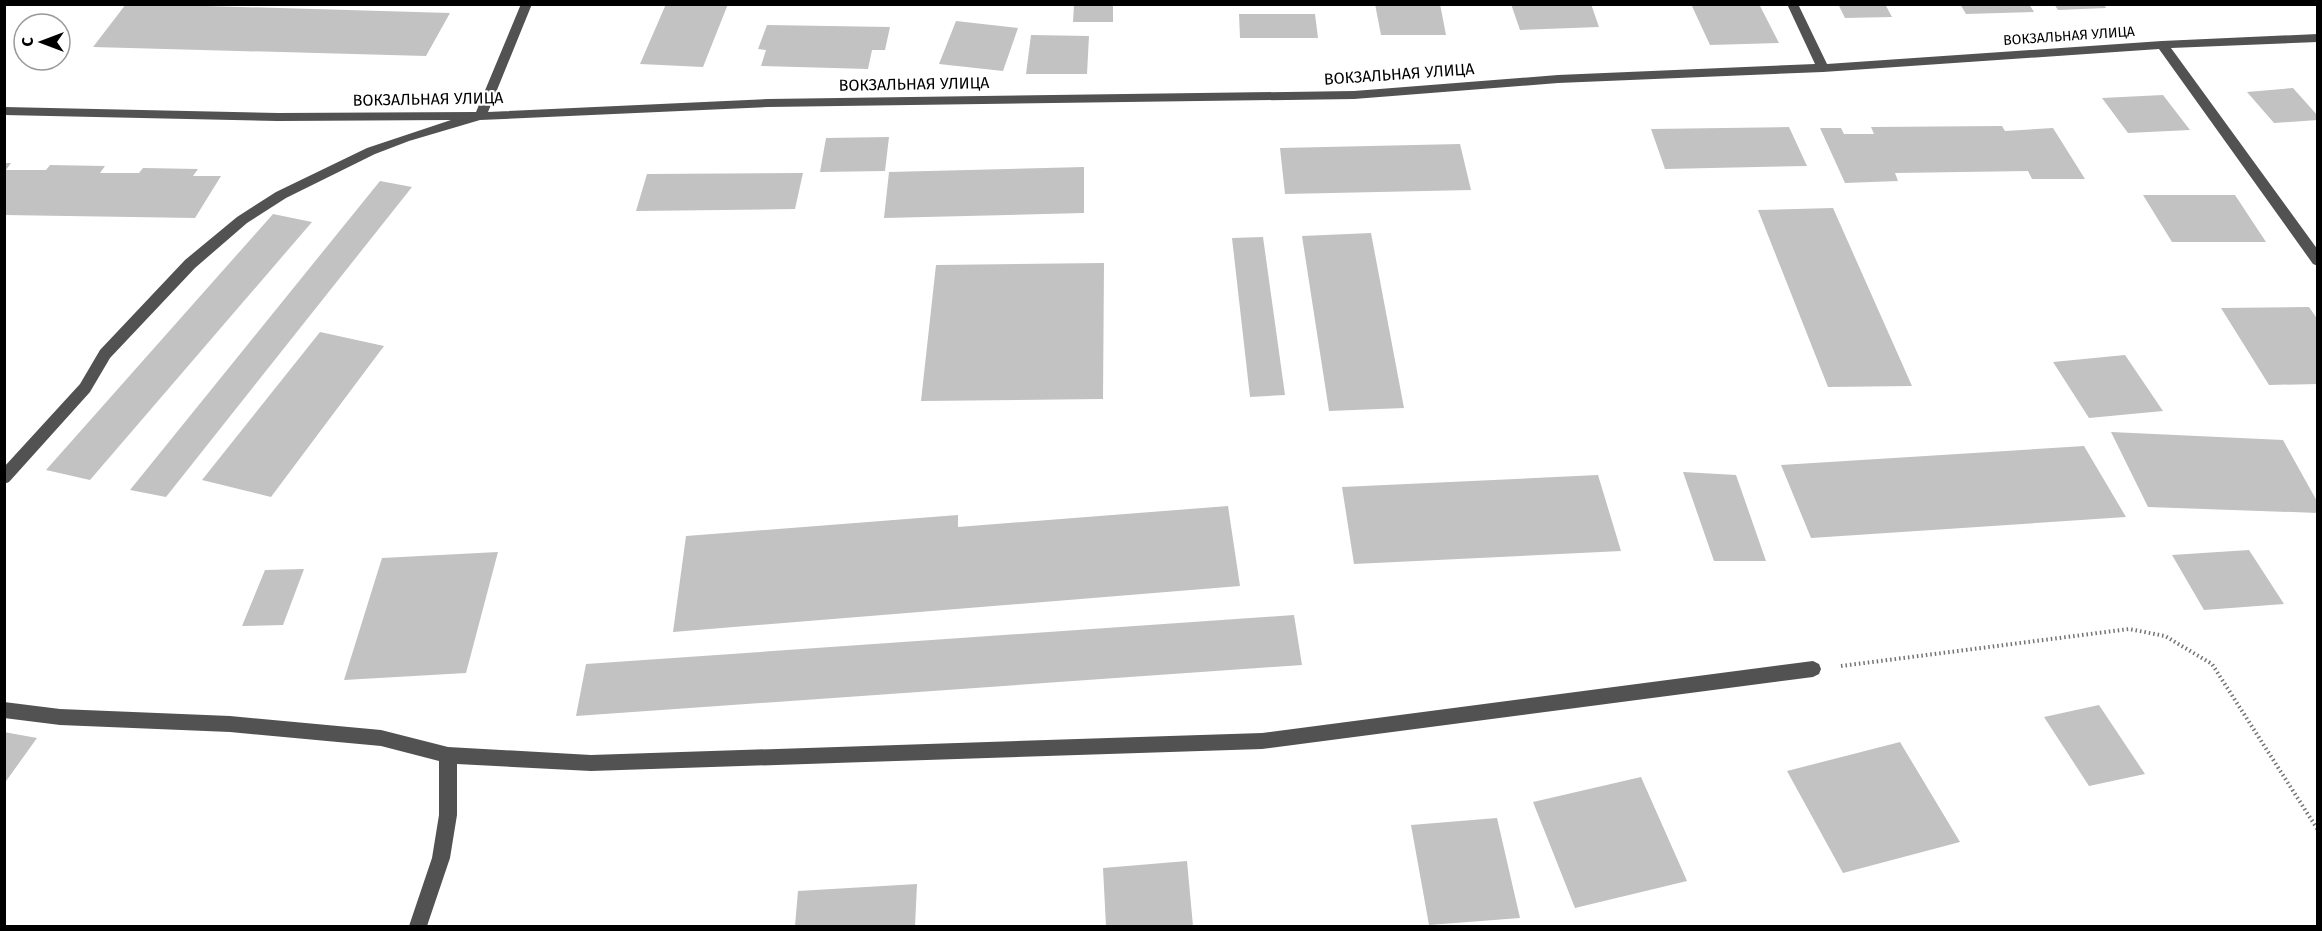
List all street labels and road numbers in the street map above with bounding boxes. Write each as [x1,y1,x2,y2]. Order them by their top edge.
street label: ВОКЗАЛЬНАЯ УЛИЦА [2003,23,2135,49]
street label: ВОКЗАЛЬНАЯ УЛИЦА [1323,59,1476,89]
street label: ВОКЗАЛЬНАЯ УЛИЦА [838,73,990,95]
street label: ВОКЗАЛЬНАЯ УЛИЦА [352,88,504,110]

